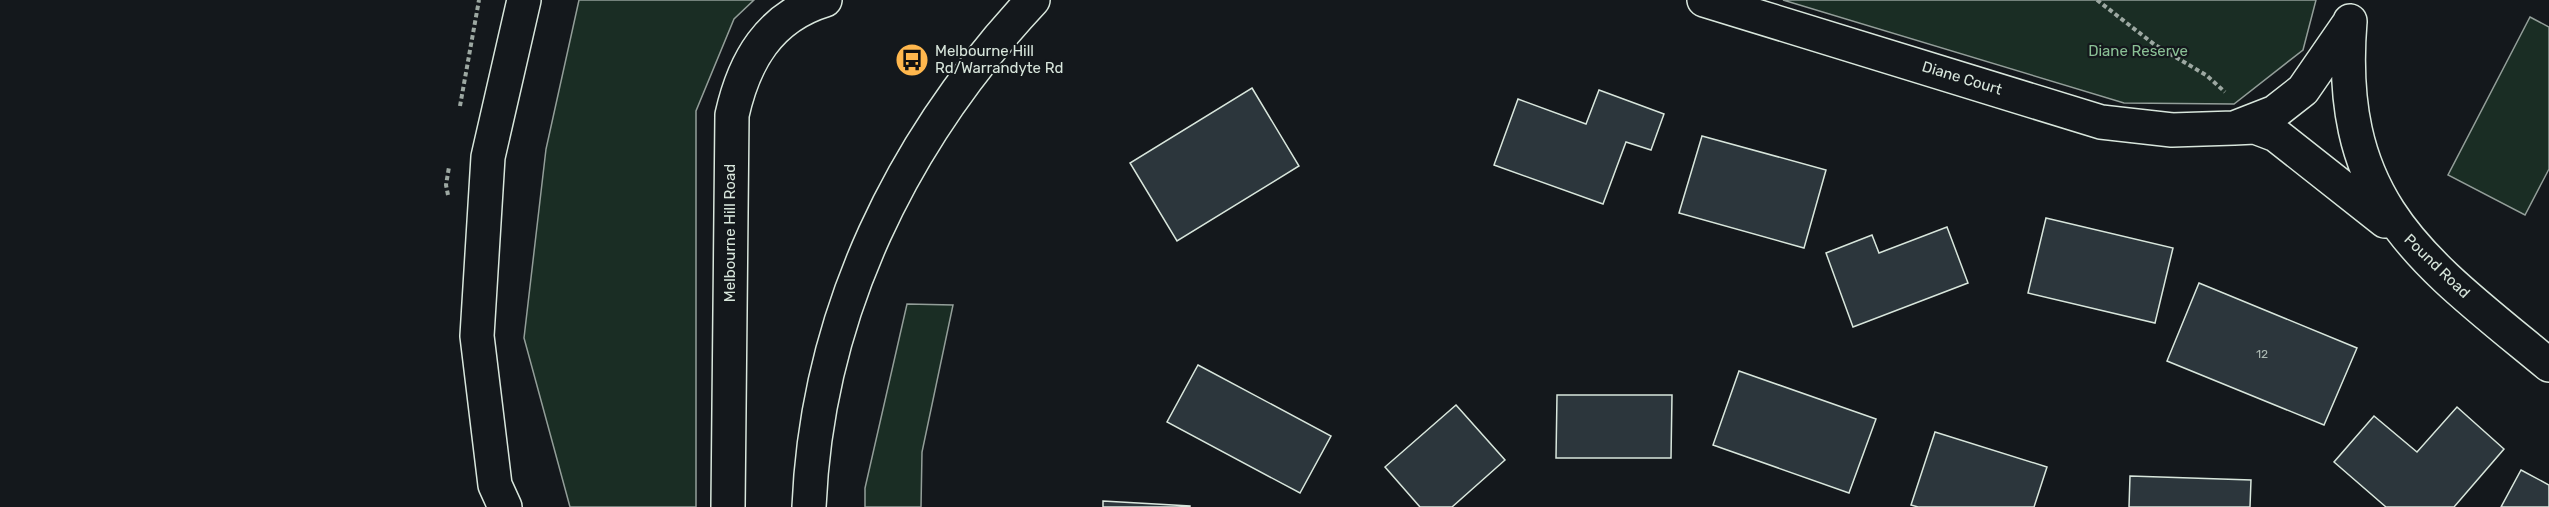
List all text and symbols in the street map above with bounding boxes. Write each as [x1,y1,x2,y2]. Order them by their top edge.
bus stop icon: Melbourne Hill Rd/Warrandyte Rd [894,42,930,78]
place label: Melbourne Hill Rd/Warrandyte Rd [935,42,1063,77]
park label: Diane Reserve [2088,42,2188,60]
street label: Diane Court [1920,57,2004,99]
street label: Melbourne Hill Road [721,164,739,302]
street label: Pound Road [2400,230,2474,302]
house number: 12 [2256,347,2268,361]

